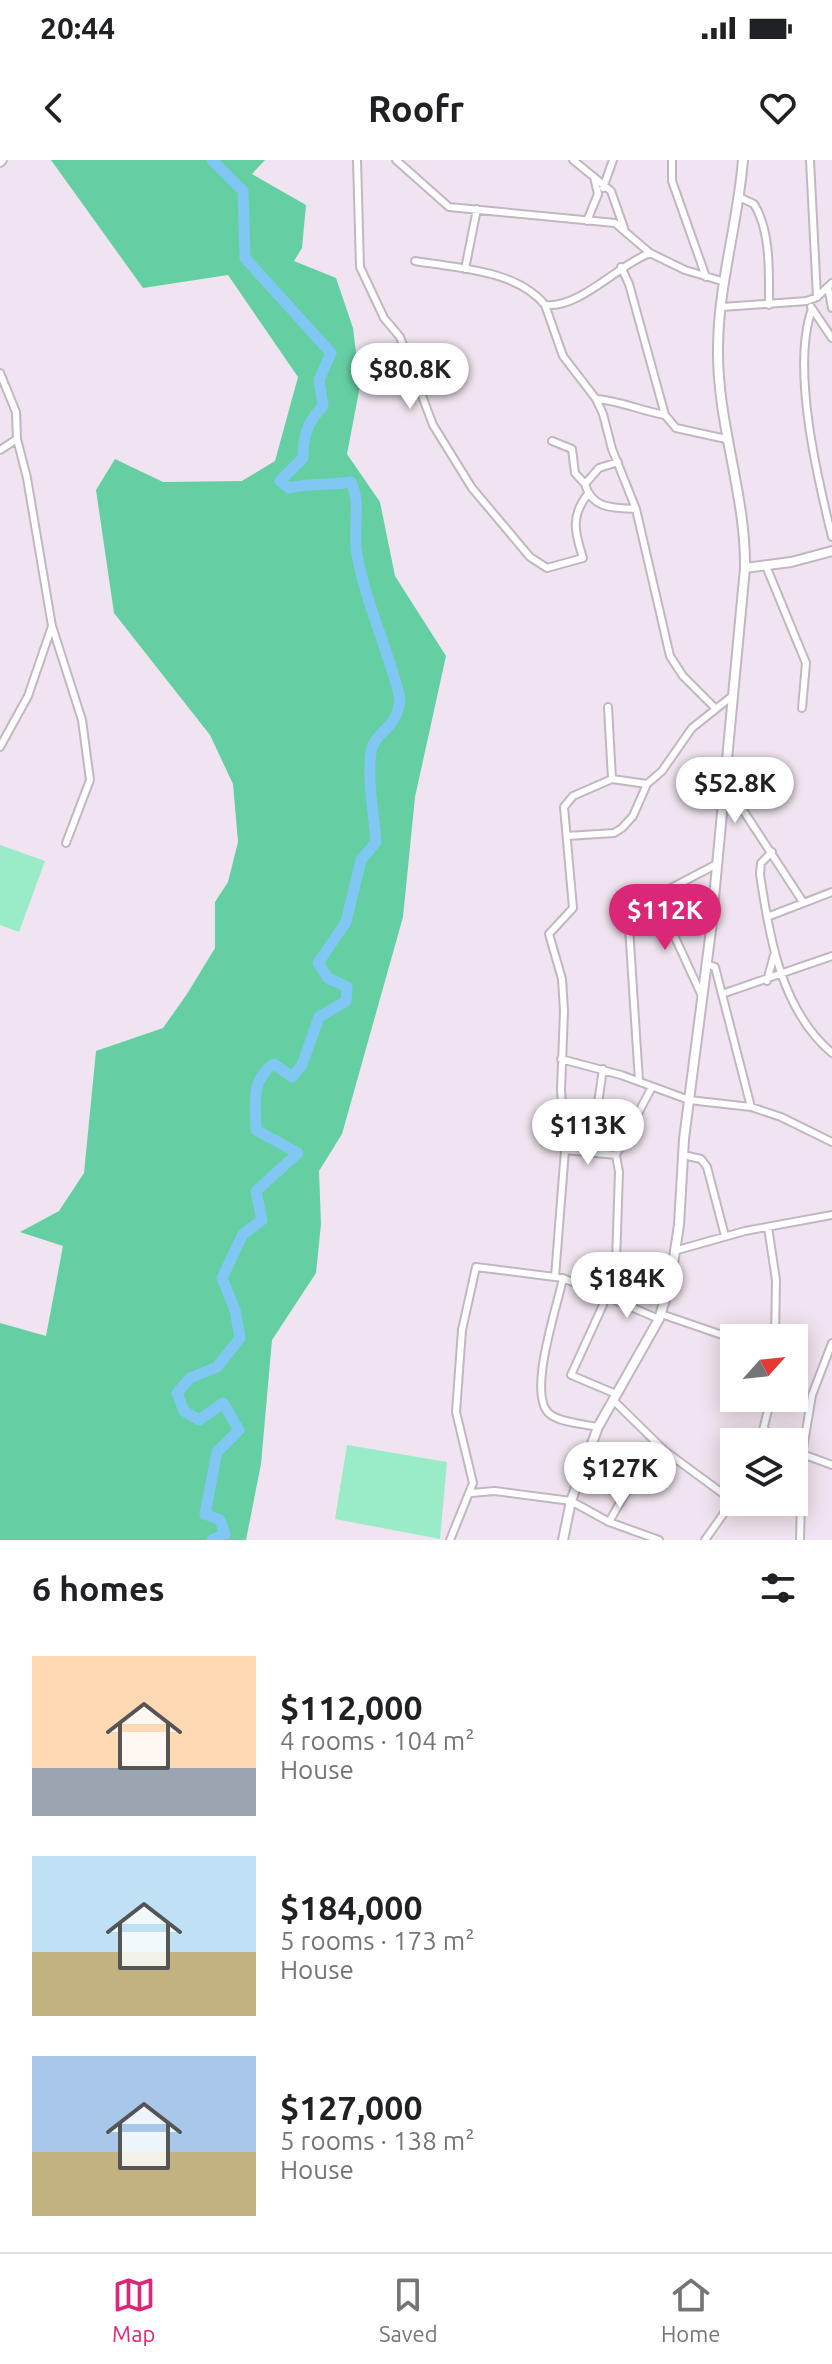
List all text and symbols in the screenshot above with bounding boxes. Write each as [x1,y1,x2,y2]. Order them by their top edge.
text: 20:44 [40,11,115,45]
icon: back [32,86,76,130]
icon: heart [756,86,800,130]
text: Roofr [368,88,464,129]
pin: $80.8K [345,343,475,411]
text: $80.8K [369,354,451,383]
pin: $52.8K [670,757,800,825]
text: $52.8K [694,768,776,797]
pin: $112K [609,884,721,952]
text: $112K [627,895,703,924]
pin: $113K [532,1099,644,1167]
text: $113K [550,1110,626,1139]
pin: $184K [571,1252,683,1320]
text: $184K [589,1263,665,1292]
north arrow [720,1324,808,1412]
map controls [720,1324,808,1516]
button: layers [720,1428,808,1516]
pin: $127K [564,1442,676,1510]
text: $127K [582,1453,658,1482]
icon: filters [756,1566,800,1610]
text: 6 homes [32,1569,165,1607]
icon: home [96,1688,192,1784]
text: $112,000 [280,1688,423,1726]
text: 4 rooms · 104 m² [280,1726,475,1755]
text: House [280,1755,354,1784]
icon: home [96,1888,192,1984]
text: $184,000 [280,1888,423,1926]
text: 5 rooms · 173 m² [280,1926,475,1955]
text: House [280,1955,354,1984]
icon: home [96,2088,192,2184]
text: $127,000 [280,2088,423,2126]
text: 5 rooms · 138 m² [280,2126,475,2155]
text: House [280,2155,354,2184]
tab: Map [112,2273,156,2346]
tab: Saved [379,2273,438,2346]
tab: Home [661,2273,720,2346]

